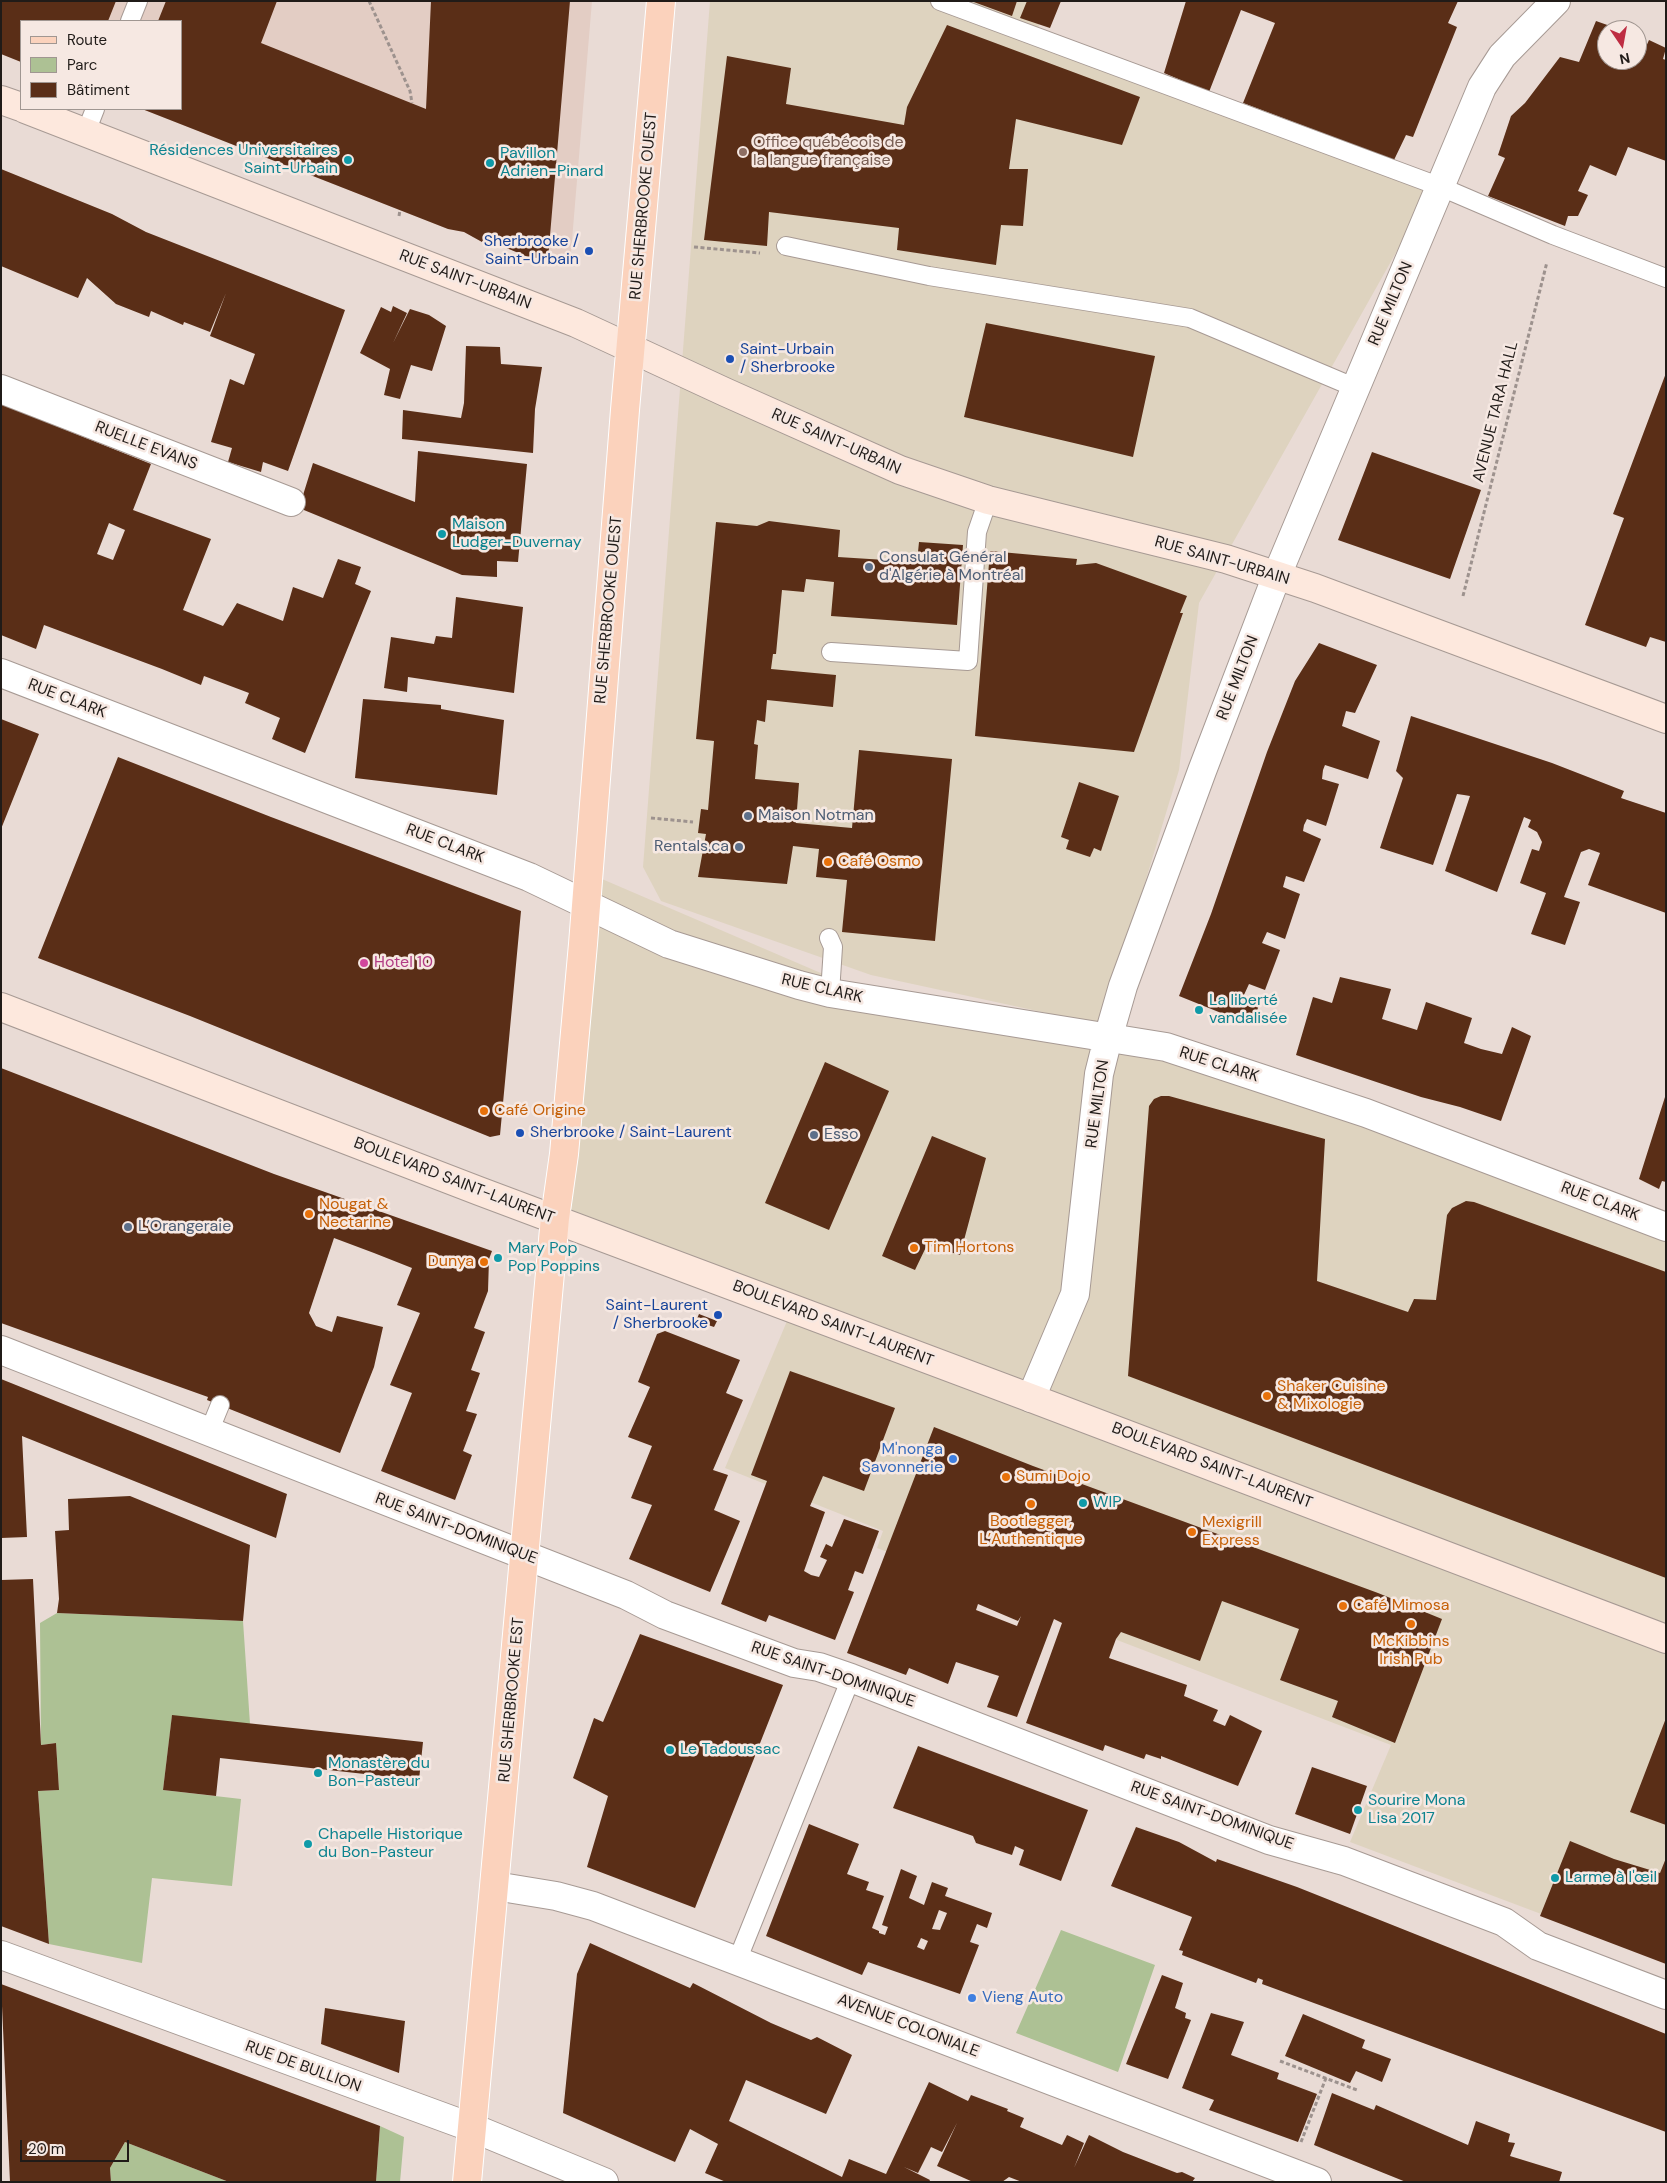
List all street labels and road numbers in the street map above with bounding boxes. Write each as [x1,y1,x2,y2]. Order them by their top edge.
street label: RUE SHERBROOKE OUEST [626,111,662,301]
street label: RUE SAINT-URBAIN [396,246,534,314]
street label: RUE MILTON [1365,259,1417,349]
street label: AVENUE TARA HALL [1469,339,1523,485]
street label: RUE SAINT-URBAIN [768,405,904,479]
street label: RUELLE EVANS [92,418,200,474]
street label: RUE SHERBROOKE OUEST [591,515,627,705]
street label: RUE SAINT-URBAIN [1152,533,1292,589]
street label: RUE MILTON [1213,633,1263,723]
street label: RUE CLARK [25,675,109,723]
street label: RUE CLARK [403,820,487,868]
street label: RUE CLARK [780,970,864,1008]
street label: RUE CLARK [1177,1043,1261,1087]
street label: RUE MILTON [1082,1059,1114,1149]
street label: BOULEVARD SAINT-LAURENT [351,1134,557,1228]
street label: RUE CLARK [1558,1178,1642,1226]
street label: BOULEVARD SAINT-LAURENT [730,1277,936,1371]
street label: BOULEVARD SAINT-LAURENT [1109,1419,1315,1513]
street label: RUE SAINT-DOMINIQUE [372,1489,540,1569]
street label: RUE SHERBROOKE EST [495,1617,529,1783]
street label: RUE SAINT-DOMINIQUE [749,1638,917,1712]
street label: RUE SAINT-DOMINIQUE [1128,1778,1296,1854]
street label: AVENUE COLONIALE [834,1990,982,2062]
street label: RUE DE BULLION [243,2037,363,2097]

